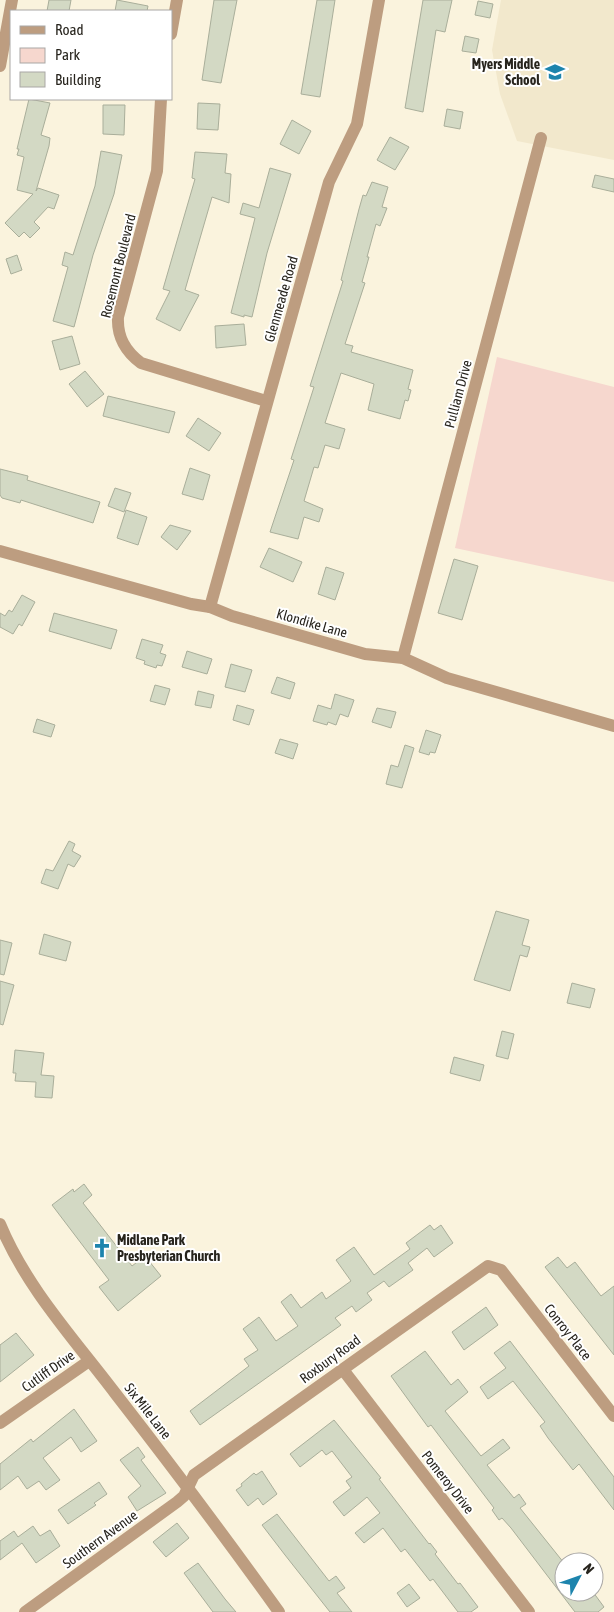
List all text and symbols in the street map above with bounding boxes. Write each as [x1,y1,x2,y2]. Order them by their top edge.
legend [10,10,172,100]
text: Road [55,21,84,38]
text: Park [55,46,80,63]
place label: Myers Middle School [472,56,540,88]
school or university icon: Myers Middle School [544,61,566,83]
text: Building [55,71,101,88]
street label: Rosemont Boulevard [97,212,139,320]
street label: Glenmeade Road [261,254,301,344]
street label: Pulliam Drive [441,358,475,430]
street label: Klondike Lane [275,605,349,641]
place label: Midlane Park Presbyterian Church [117,1232,221,1264]
church icon: Midlane Park Presbyterian Church [91,1237,113,1259]
street label: Conroy Place [541,1301,595,1363]
street label: Roxbury Road [297,1332,363,1386]
street label: Cutliff Drive [19,1347,77,1395]
street label: Six Mile Lane [121,1380,175,1442]
street label: Pomeroy Drive [419,1447,477,1517]
street label: Southern Avenue [60,1507,140,1571]
north arrow [554,1552,604,1602]
text: N [580,1560,598,1577]

